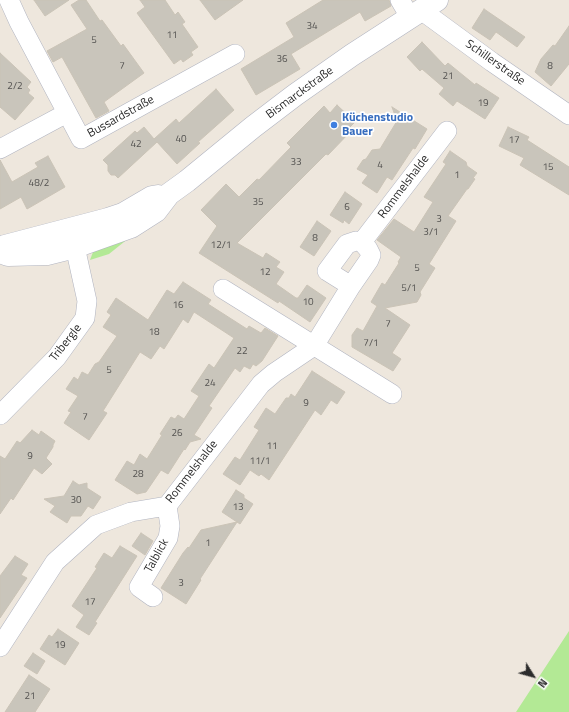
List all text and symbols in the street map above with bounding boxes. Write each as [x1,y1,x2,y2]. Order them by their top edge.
house number: 34 [306,21,318,33]
house number: 11 [166,30,178,42]
house number: 5 [91,35,97,47]
street label: Schillerstraße [462,37,528,89]
house number: 36 [276,54,288,66]
house number: 7 [119,61,125,73]
house number: 8 [547,61,553,73]
street label: Bismarckstraße [264,64,336,122]
house number: 21 [442,71,454,83]
house number: 2/2 [7,81,23,93]
street label: Bussardstraße [85,93,157,141]
house number: 19 [477,98,489,110]
place label: Küchenstudio Bauer [342,111,413,139]
marker: Küchenstudio Bauer [329,120,339,130]
house number: 40 [175,134,187,146]
house number: 17 [508,135,520,147]
house number: 42 [130,139,142,151]
street label: Rommelshalde [375,152,433,222]
house number: 33 [290,157,302,169]
house number: 4 [377,160,383,172]
house number: 15 [542,162,554,174]
house number: 1 [454,170,460,182]
house number: 48/2 [29,178,49,190]
house number: 35 [252,197,264,209]
house number: 6 [344,202,350,214]
house number: 3 [436,214,442,226]
house number: 3/1 [423,227,439,239]
house number: 8 [312,233,318,245]
house number: 12/1 [211,240,231,252]
house number: 5 [414,263,420,275]
house number: 12 [259,267,271,279]
house number: 5/1 [401,283,417,295]
house number: 10 [302,297,314,309]
house number: 16 [172,300,184,312]
house number: 7 [385,319,391,331]
street label: Tribergle [47,321,85,365]
house number: 18 [148,327,160,339]
house number: 7/1 [363,338,379,350]
house number: 22 [236,346,248,358]
house number: 5 [106,365,112,377]
house number: 24 [204,378,216,390]
house number: 9 [303,398,309,410]
house number: 7 [82,412,88,424]
house number: 26 [171,428,183,440]
street label: Rommelshalde [163,438,221,506]
house number: 11 [266,441,278,453]
house number: 9 [27,451,33,463]
house number: 11/1 [250,456,270,468]
house number: 28 [132,469,144,481]
house number: 30 [70,495,82,507]
house number: 13 [232,502,244,514]
street label: Talblick [142,536,172,576]
house number: 1 [205,538,211,550]
house number: 3 [178,578,184,590]
house number: 17 [84,597,96,609]
house number: 19 [54,640,66,652]
north arrow [513,656,553,696]
text: N [534,675,551,691]
house number: 21 [24,691,36,703]

